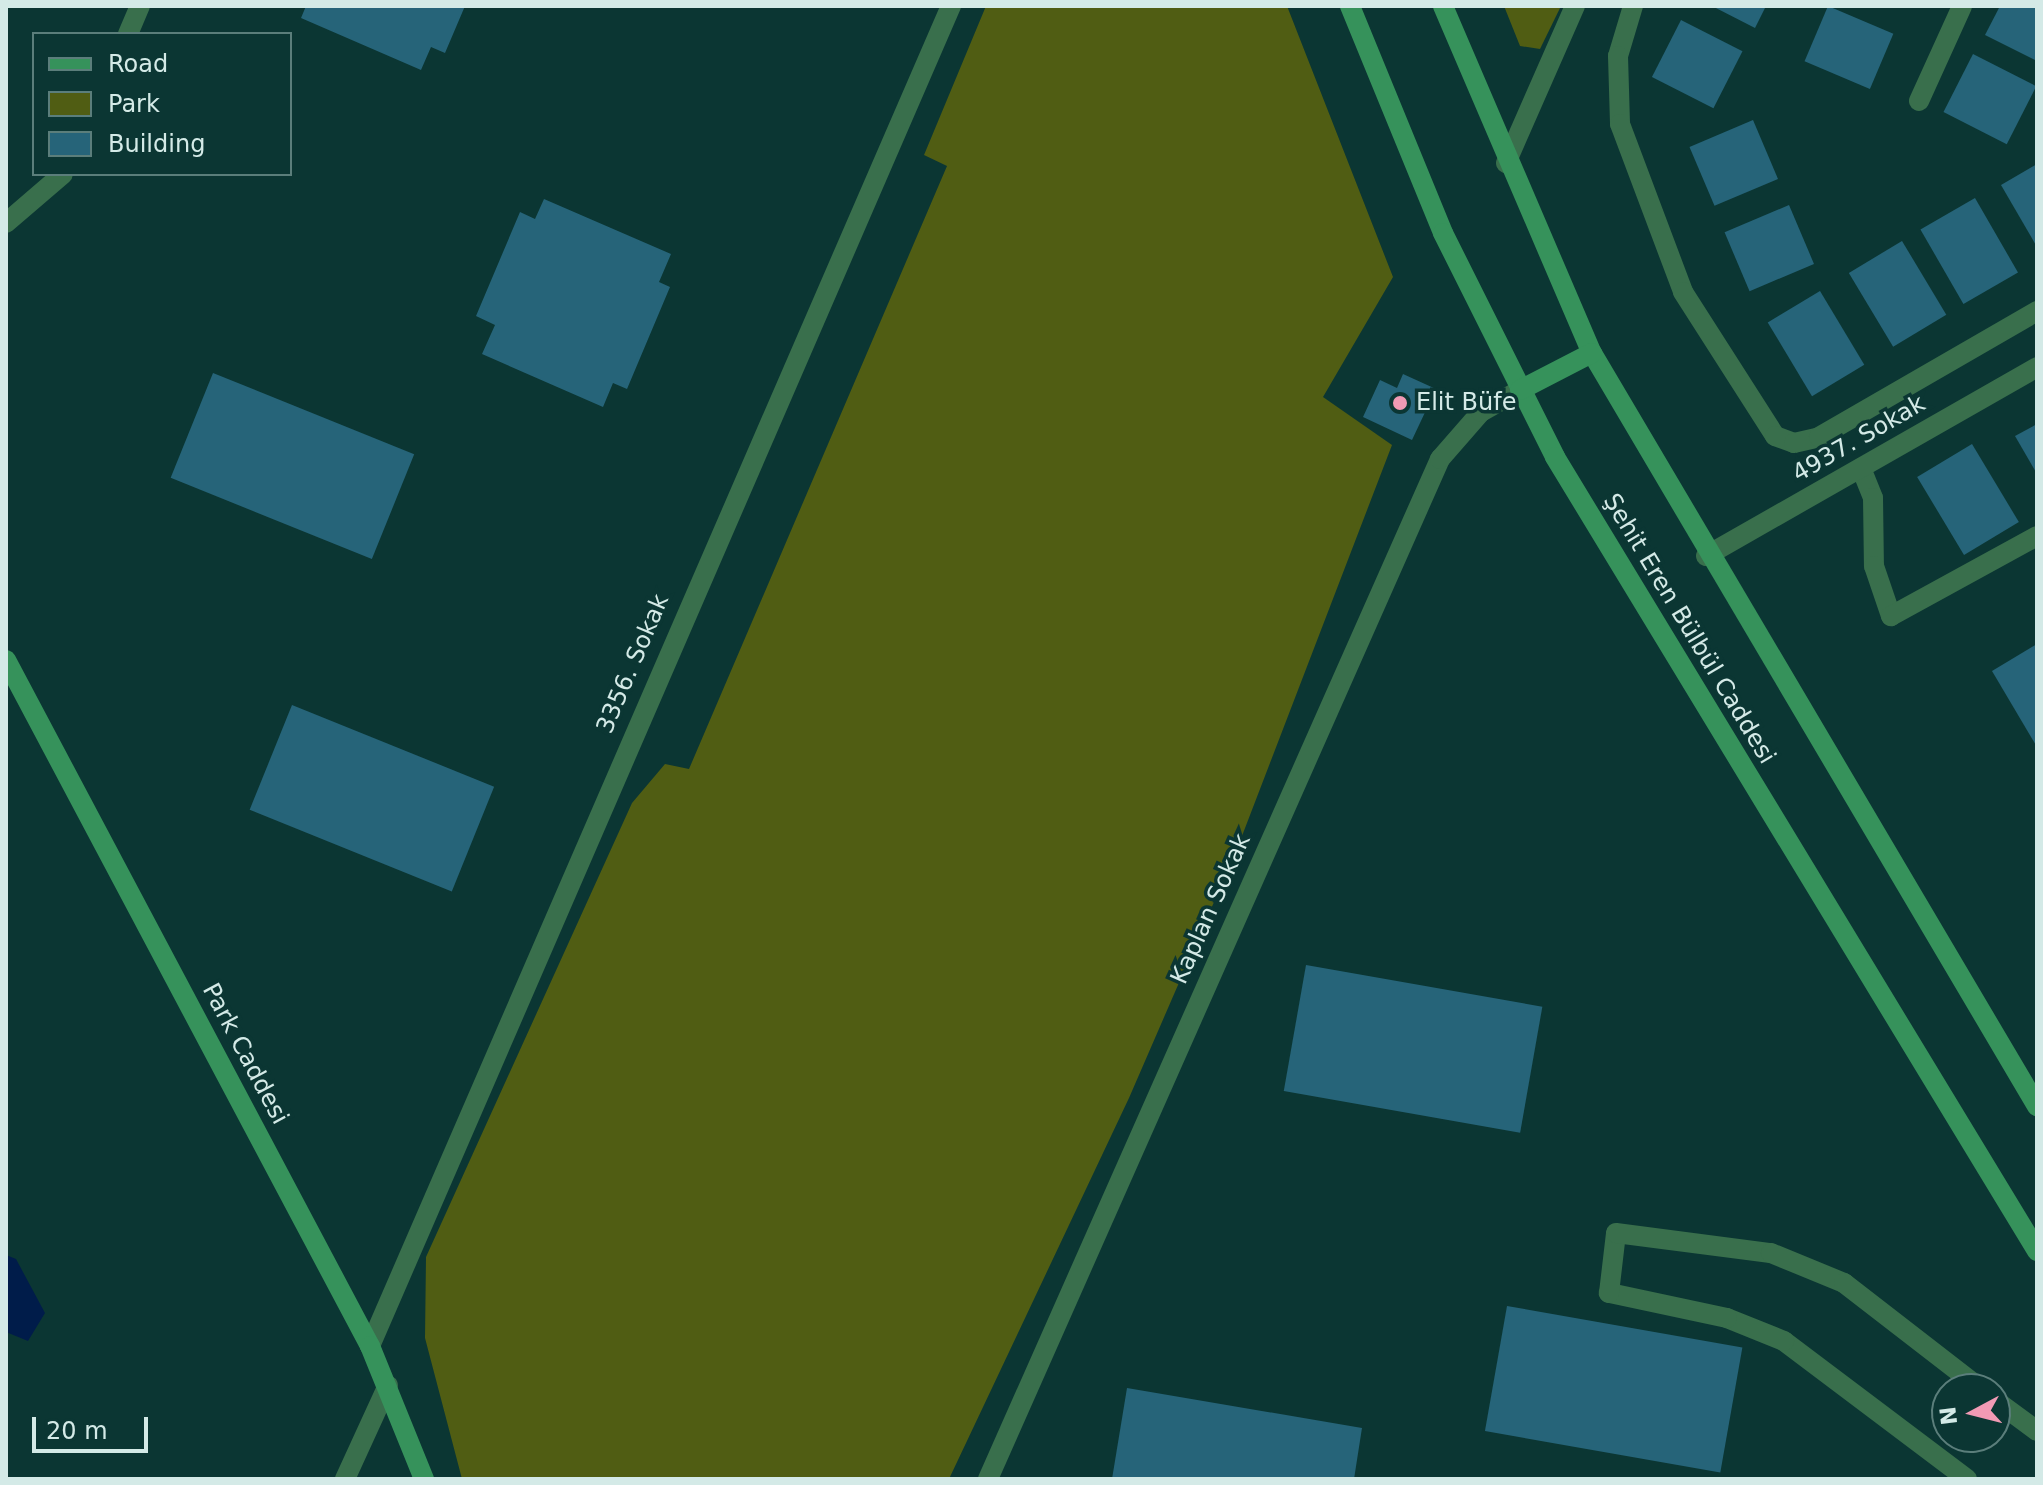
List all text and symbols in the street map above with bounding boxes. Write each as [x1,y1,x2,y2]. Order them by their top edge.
legend [32,32,292,176]
text: Road [108,50,168,78]
text: Park [108,90,160,118]
text: Building [108,130,205,158]
place label: Elit Büfe [1416,389,1516,417]
street label: 4937. Sokak [1788,389,1930,489]
marker: Elit Büfe [1391,394,1409,412]
street label: Şehit Eren Bülbül Caddesi [1597,489,1781,769]
street label: 3356. Sokak [591,590,675,738]
street label: Kaplan Sokak [1165,829,1257,989]
street label: Park Caddesi [196,979,294,1129]
north arrow [1931,1373,2011,1453]
scale bar [36,1401,152,1451]
text: N [1935,1405,1962,1426]
text: 20 m [46,1417,108,1445]

